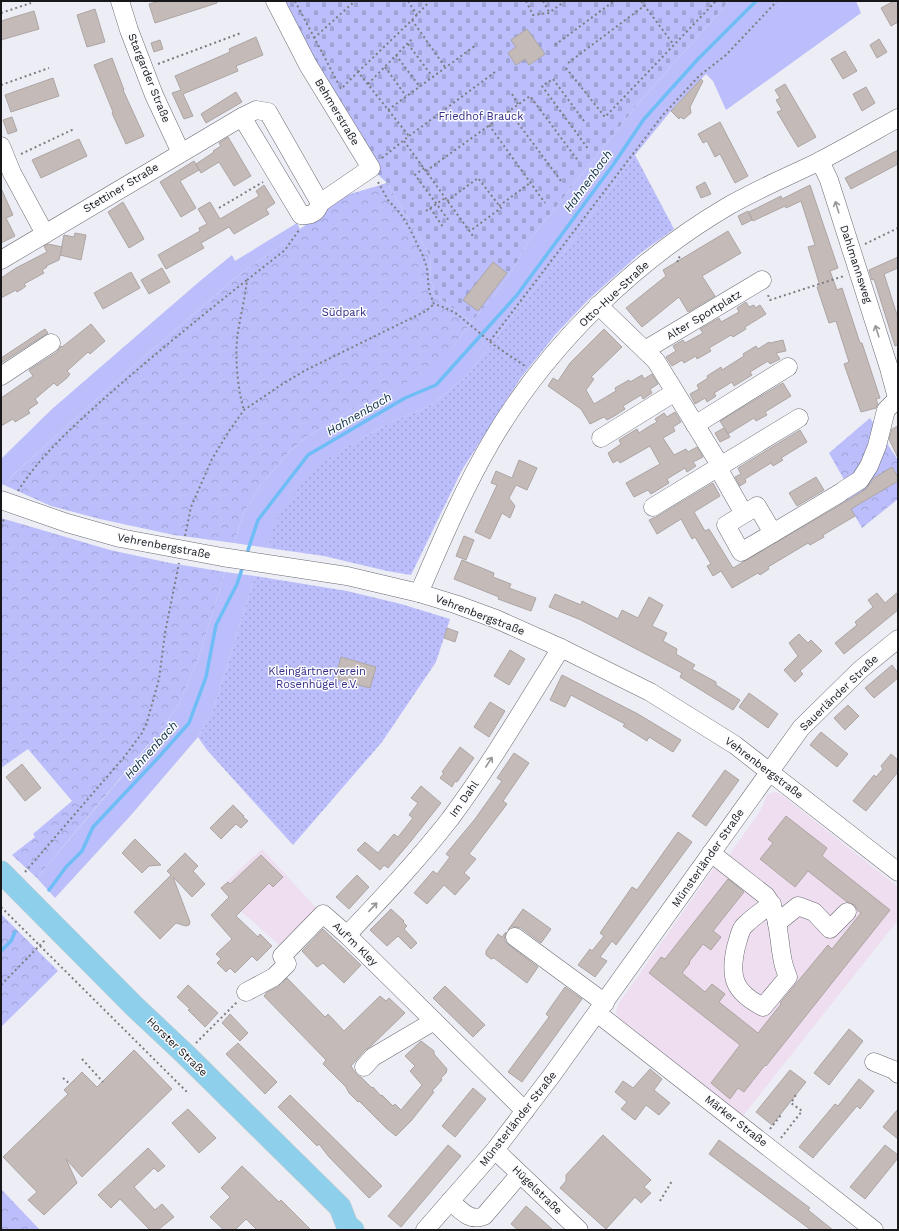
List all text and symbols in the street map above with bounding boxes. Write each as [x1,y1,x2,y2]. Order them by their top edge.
street label: Stargarder Straße [125,31,173,125]
street label: Behmerstraße [312,76,362,148]
park label: Friedhof Brauck [439,110,523,123]
water label: Hahnenbach [561,147,615,215]
street label: Stettiner Straße [81,160,161,216]
one-way arrow [833,201,841,213]
street label: Dahlmannsweg [837,223,875,305]
street label: Otto-Hue-Straße [576,258,652,330]
street label: Alter Sportplatz [664,287,744,343]
park label: Südpark [322,306,366,319]
one-way arrow [873,325,881,337]
water label: Hahnenbach [324,390,394,438]
street label: Vehrenbergstraße [116,531,212,561]
street label: Vehrenbergstraße [433,592,527,638]
street label: Sauerländer Straße [797,652,881,734]
park label: Kleingärtnerverein Rosenhügel e.V. [268,665,366,691]
water label: Hahnenbach [121,718,181,782]
street label: Vehrenbergstraße [722,734,806,802]
one-way arrow [486,756,494,768]
street label: Im Dahl [447,778,482,820]
street label: Münsterländer Straße [669,806,747,910]
one-way arrow [369,902,378,912]
street label: Auf'm Kley [330,919,380,969]
street label: Horster Straße [144,1015,210,1079]
street label: Münsterländer Straße [477,1069,559,1169]
street label: Märker Straße [702,1093,770,1149]
street label: Hügelstraße [509,1163,565,1217]

